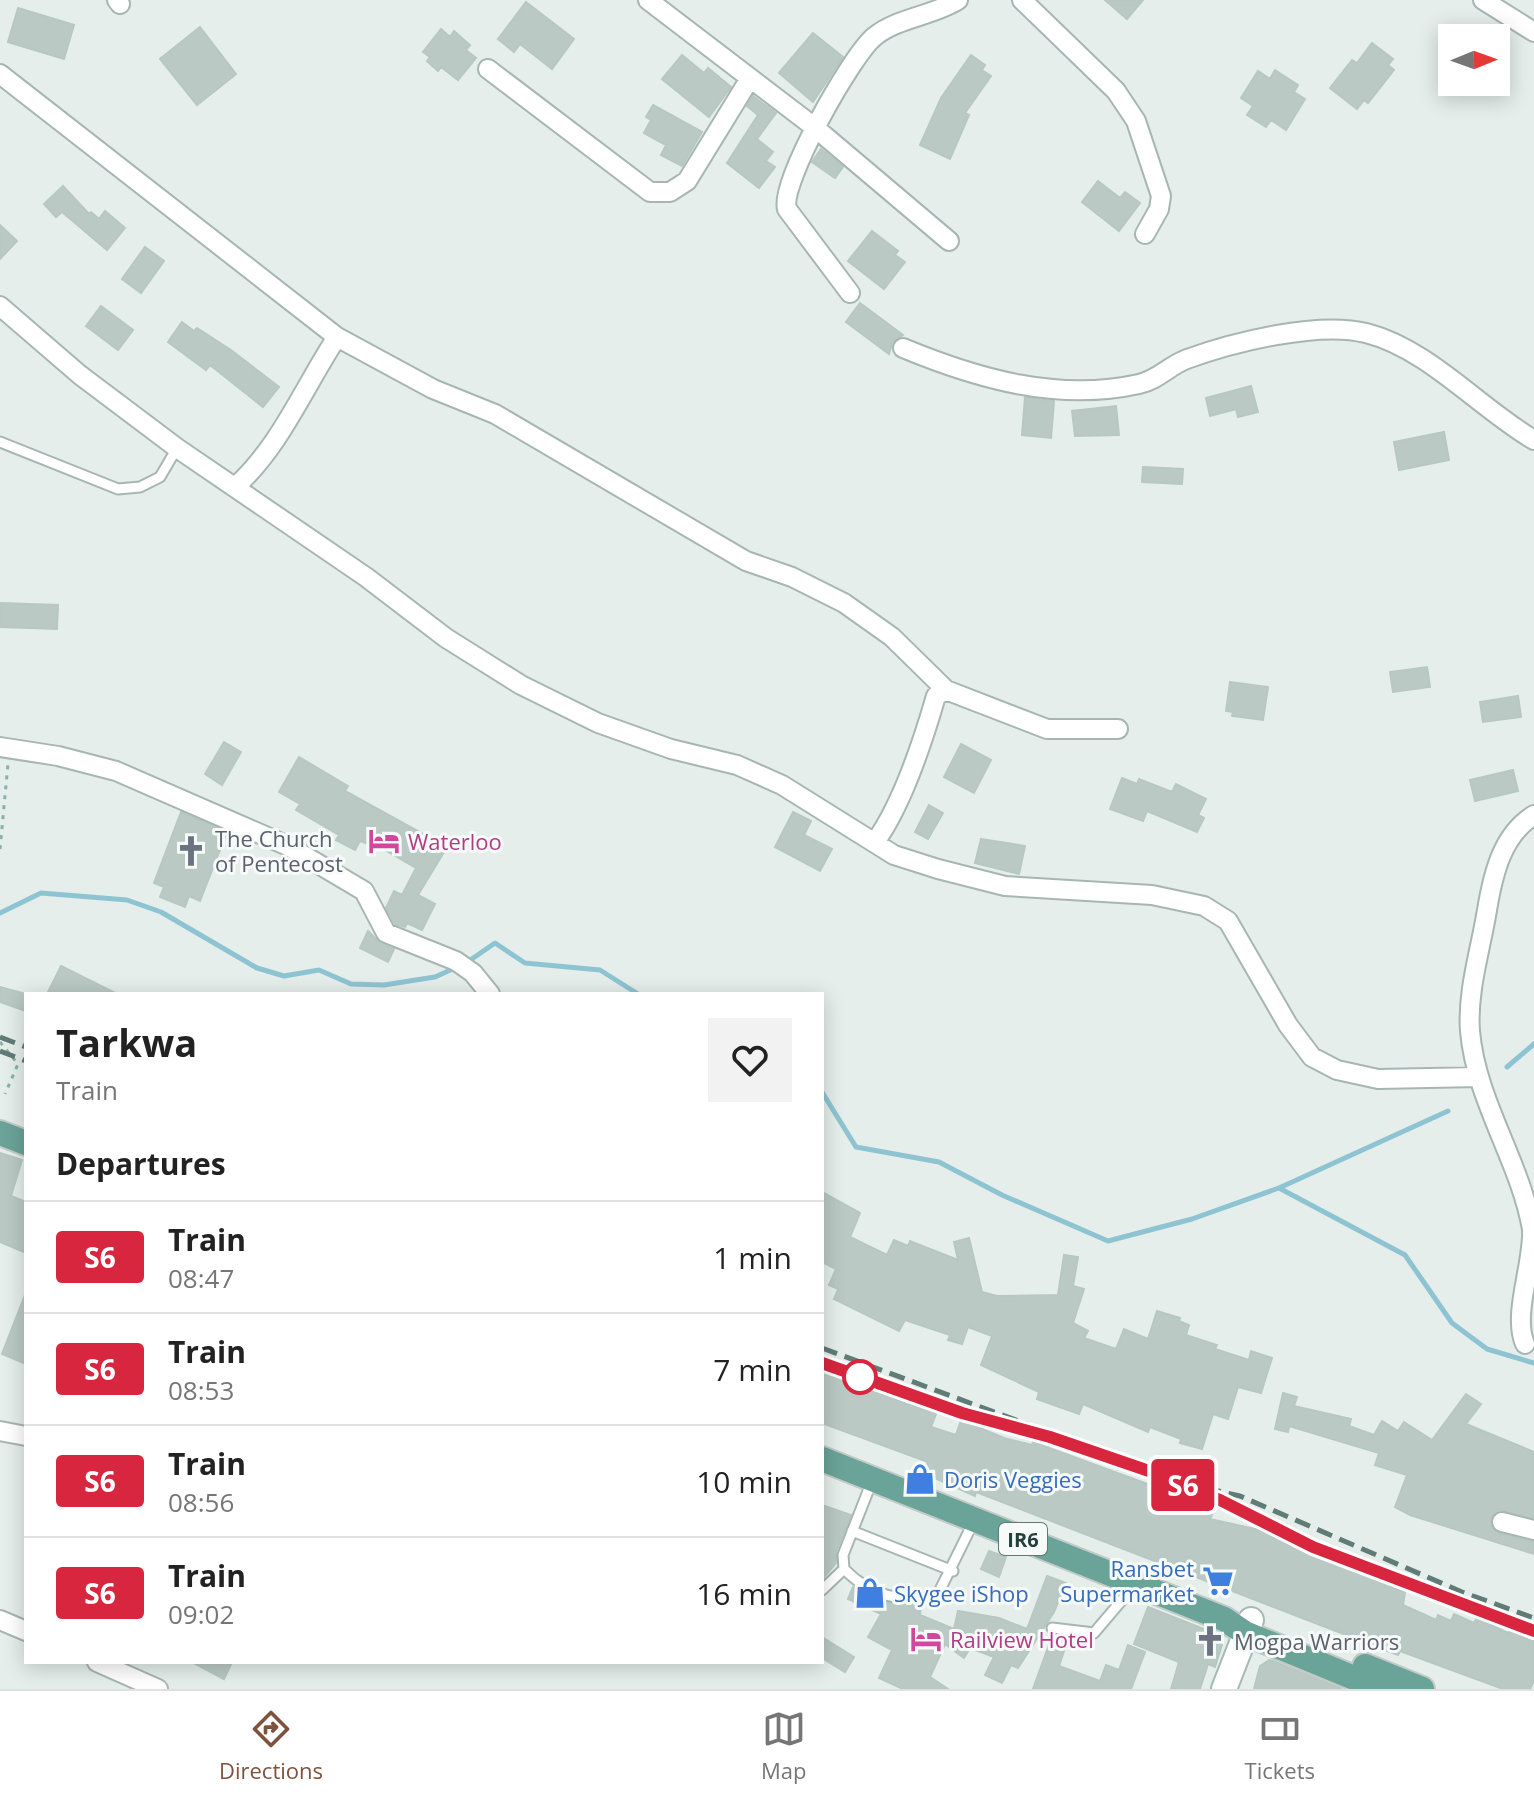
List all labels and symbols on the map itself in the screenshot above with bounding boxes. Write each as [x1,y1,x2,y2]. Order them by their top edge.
north arrow [1438,24,1510,96]
place label: The Church of Pentecost [215,823,343,878]
hotel icon: Waterloo [367,824,401,858]
place label: Waterloo [408,826,502,856]
church icon: The Church of Pentecost [174,834,208,868]
unlabelled marker [843,1360,877,1394]
line badge: S6 [1147,1459,1219,1511]
shop icon: Doris Veggies [903,1462,937,1496]
place label: Doris Veggies [944,1464,1082,1494]
road number: IR6 [999,1523,1047,1555]
place label: Ransbet Supermarket [1060,1553,1194,1608]
supermarket icon: Ransbet Supermarket [1201,1564,1235,1598]
shop icon: Skygee iShop [853,1576,887,1610]
place label: Skygee iShop [894,1578,1029,1608]
hotel icon: Railview Hotel [909,1622,943,1656]
place label: Railview Hotel [950,1624,1094,1654]
church icon: Mogpa Warriors [1193,1624,1227,1658]
place label: Mogpa Warriors [1234,1626,1399,1656]

